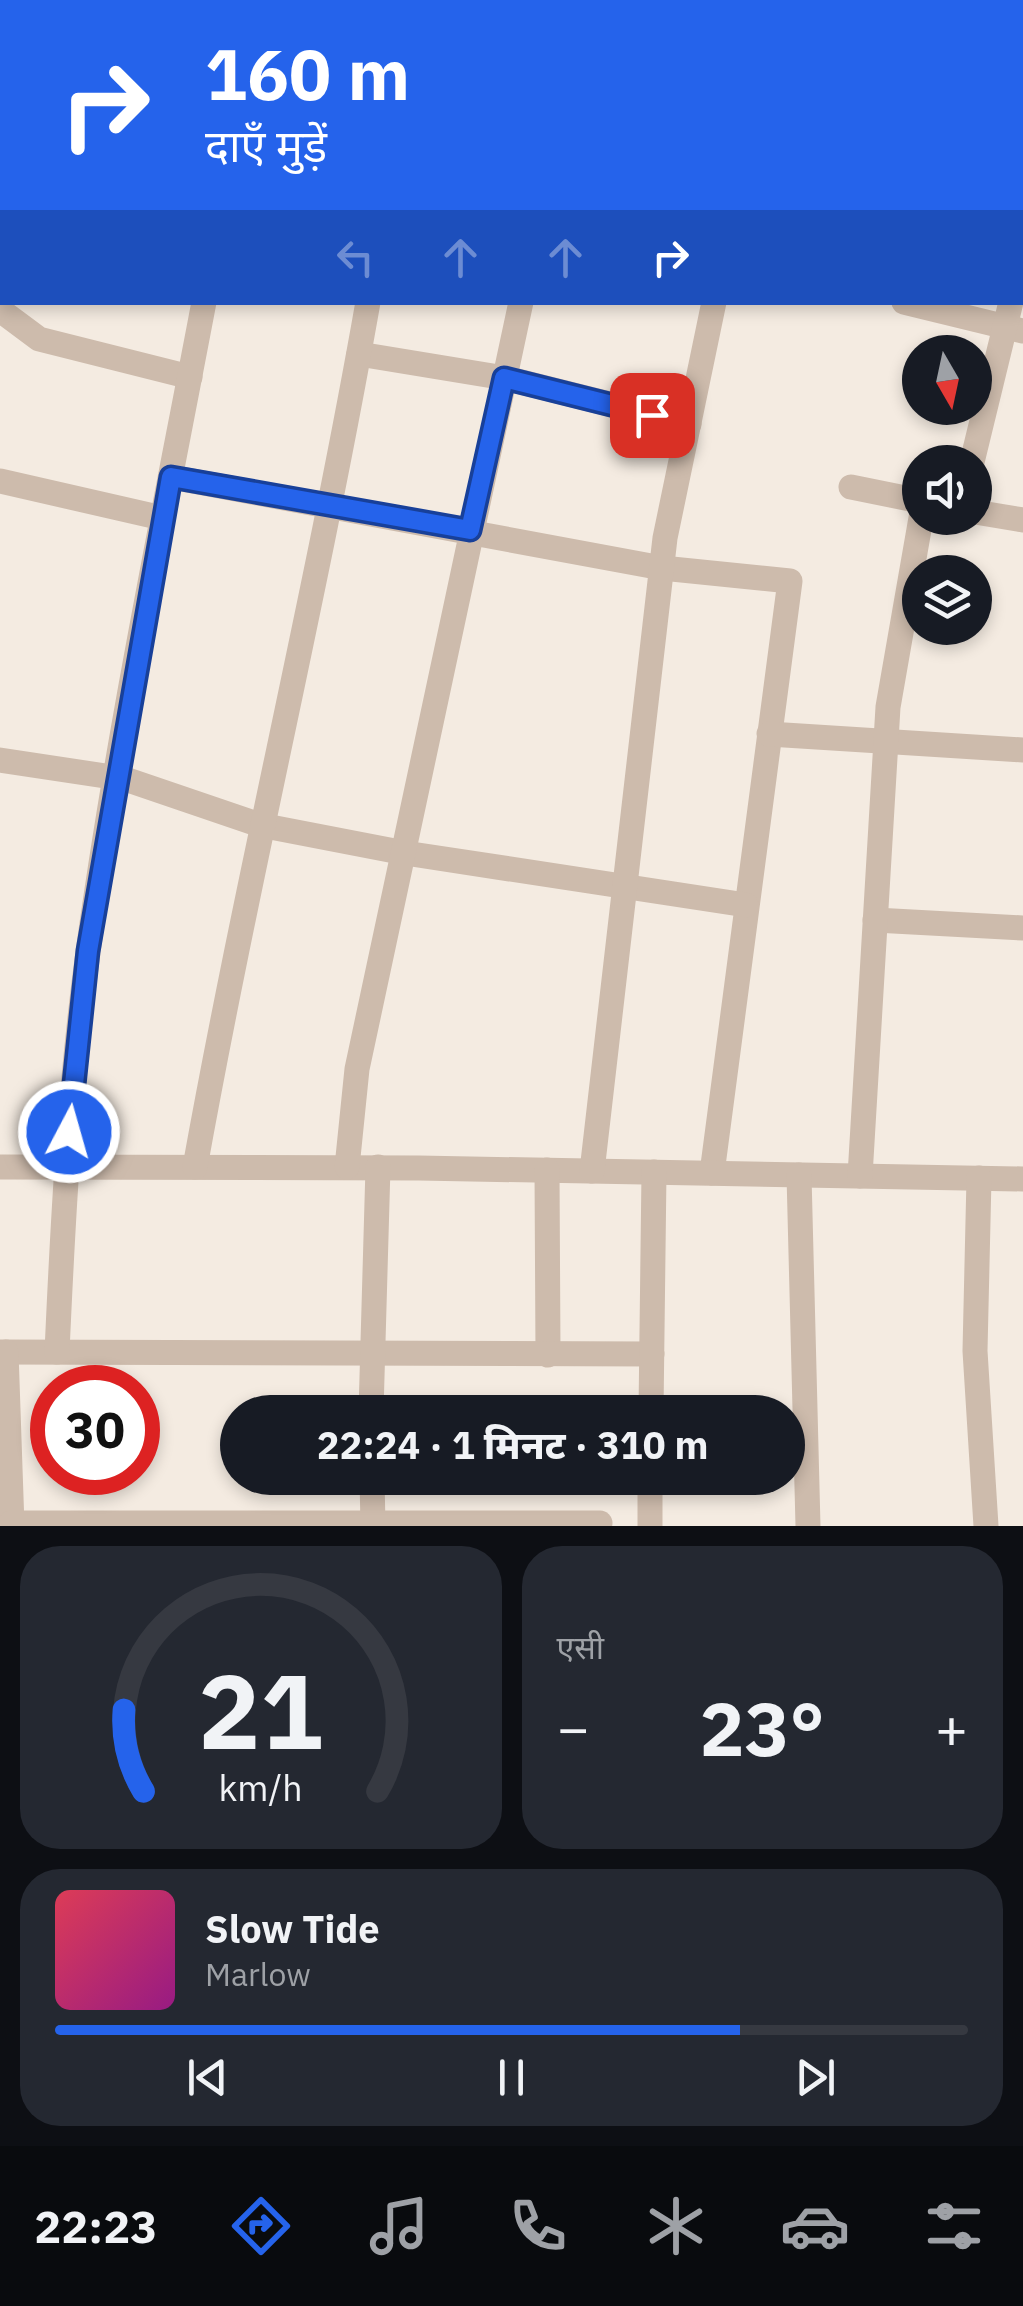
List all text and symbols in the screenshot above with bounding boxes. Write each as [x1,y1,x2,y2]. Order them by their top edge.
text: 160 m [205,28,410,119]
icon: right [40,40,170,170]
text: दाएँ मुड़ें [205,116,327,174]
icon: left [328,230,383,285]
icon: ahead [433,230,488,285]
icon: ahead [538,230,593,285]
icon: right [643,230,698,285]
north arrow [902,335,992,425]
map controls [902,335,992,645]
pin [610,373,695,458]
icon: arrive [625,388,680,443]
button: sound [902,445,992,535]
button: layers [902,555,992,645]
position arrow [17,1080,121,1184]
speed limit sign: 30 [30,1365,160,1495]
text: 22:24 · 1 मिनट · 310 m [317,1420,708,1469]
text: एसी [557,1626,604,1668]
text: 21 [198,1642,323,1778]
text: 23° [700,1679,825,1777]
text: − [557,1692,590,1763]
text: + [935,1692,968,1763]
text: km/h [219,1764,303,1811]
text: Slow Tide [205,1904,380,1953]
text: Marlow [205,1953,311,1995]
icon: previous [180,2050,235,2105]
icon: pause [484,2050,539,2105]
icon: next [788,2050,843,2105]
icon: directions [226,2191,296,2261]
icon: music [364,2191,434,2261]
icon: phone [503,2191,573,2261]
icon: climate [641,2191,711,2261]
icon: car [780,2191,850,2261]
icon: filters [919,2191,989,2261]
text: 22:23 [34,2197,157,2255]

